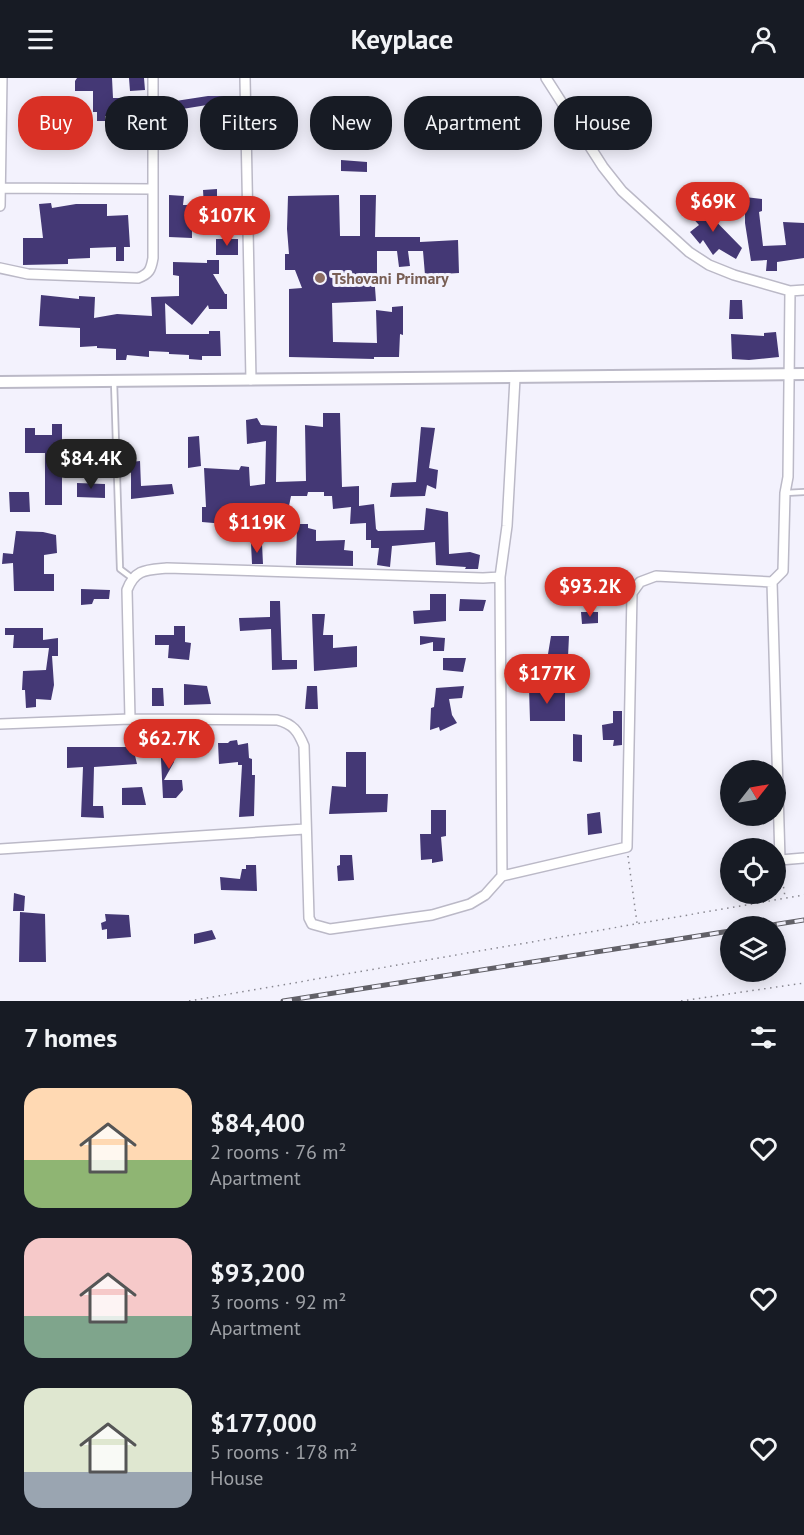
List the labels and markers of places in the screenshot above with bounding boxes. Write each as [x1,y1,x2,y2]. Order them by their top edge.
pin: $69K [677,182,749,233]
pin: $107K [185,196,269,247]
place label: Tshovani Primary [332,268,449,288]
marker: Tshovani Primary [313,271,327,285]
pin: $84.4K [42,439,140,490]
pin: $119K [215,503,299,554]
pin: $93.2K [541,567,639,618]
pin: $177K [505,654,589,705]
pin: $62.7K [120,719,218,770]

